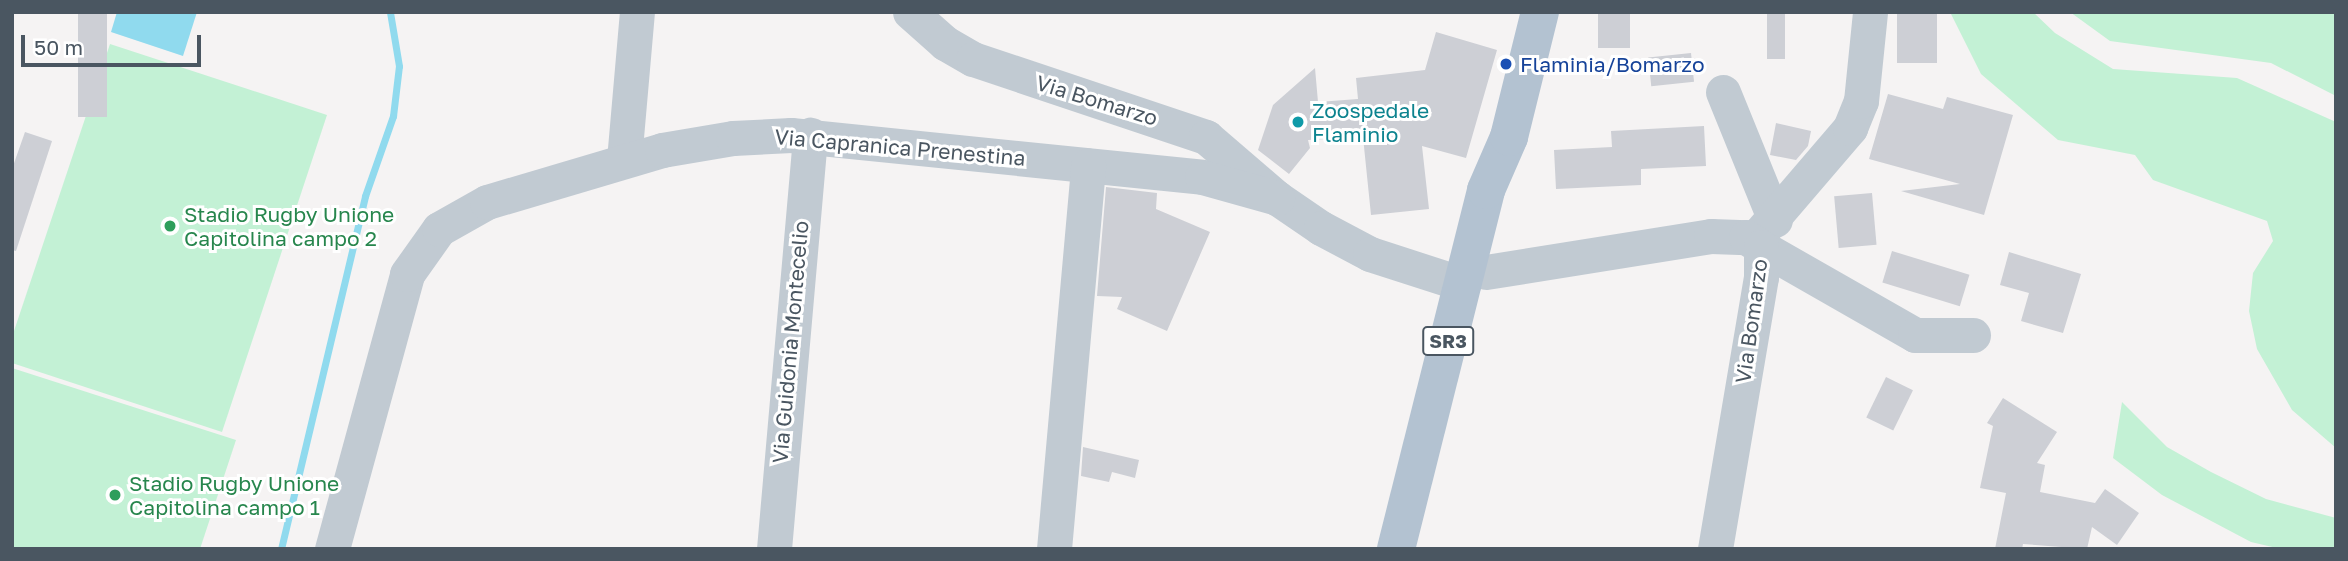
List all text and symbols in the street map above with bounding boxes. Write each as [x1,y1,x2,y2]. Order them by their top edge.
scale bar [24,21,205,65]
text: 50 m [34,34,83,60]
place label: Flaminia/Bomarzo [1520,51,1705,77]
marker: Flaminia/Bomarzo [1498,56,1514,72]
street label: Via Bomarzo [1033,70,1161,130]
place label: Zoospedale Flaminio [1312,97,1429,147]
marker: Zoospedale Flaminio [1290,114,1306,130]
street label: Via Capranica Prenestina [773,123,1027,171]
place label: Stadio Rugby Unione Capitolina campo 2 [184,201,394,251]
marker: Stadio Rugby Unione Capitolina campo 2 [162,218,178,234]
street label: Via Guidonia Montecelio [767,220,813,464]
street label: Via Bomarzo [1730,257,1772,385]
road number: SR3 [1422,326,1474,356]
place label: Stadio Rugby Unione Capitolina campo 1 [129,470,339,520]
marker: Stadio Rugby Unione Capitolina campo 1 [107,487,123,503]

